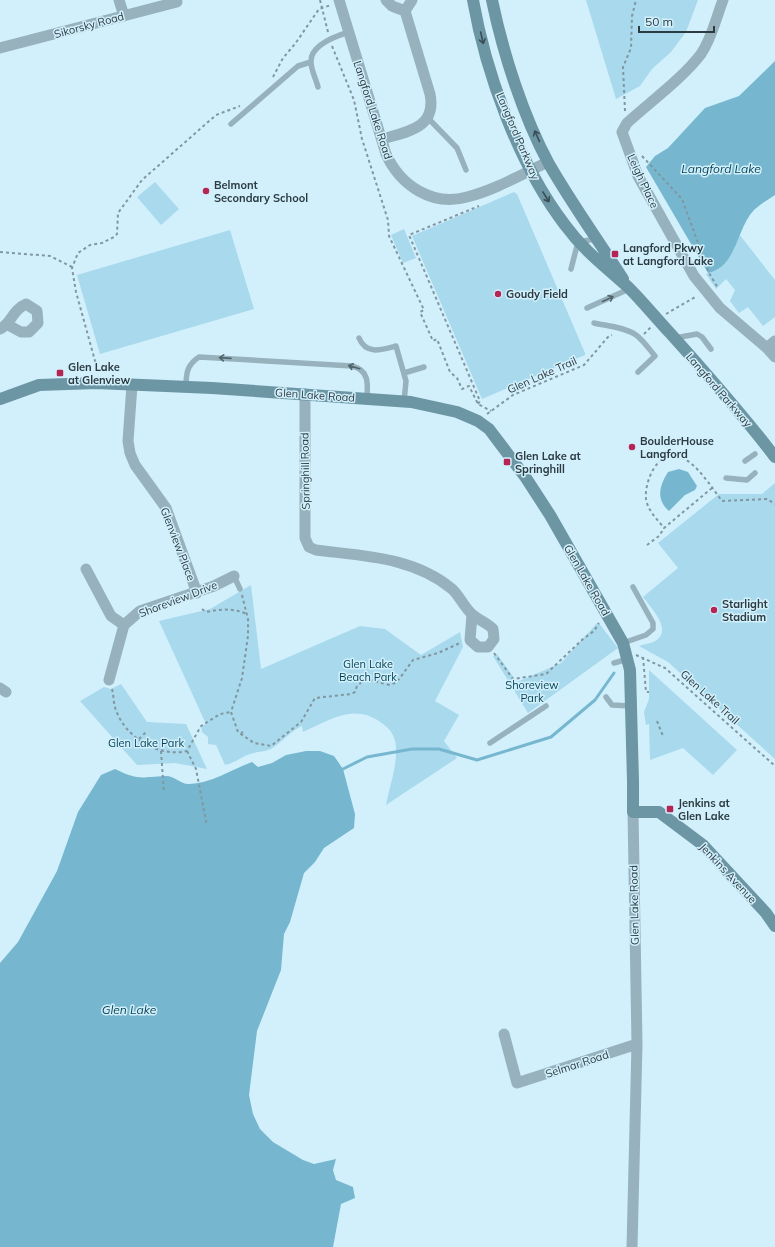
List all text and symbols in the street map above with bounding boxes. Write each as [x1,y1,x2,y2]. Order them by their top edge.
scale bar [639,8,714,34]
street label: Sikorsky Road [52,9,126,41]
text: 50 m [645,14,673,29]
one-way arrow [478,31,486,44]
street label: Langford Lake Road [350,59,396,161]
street label: Langford Parkway [493,90,543,182]
one-way arrow [533,130,540,142]
street label: Leigh Place [624,152,662,210]
water label: Langford Lake [681,161,761,176]
place label: Belmont Secondary School [214,178,308,205]
marker: Belmont Secondary School [201,186,211,196]
one-way arrow [542,191,550,203]
place label: Langford Pkwy at Langford Lake [623,241,713,268]
marker: Langford Pkwy at Langford Lake [610,249,620,259]
place label: Goudy Field [506,287,568,301]
marker: Goudy Field [493,289,503,299]
one-way arrow [602,295,614,302]
street label: Langford Parkway [683,350,755,430]
street label: Glen Lake Trail [505,353,579,397]
one-way arrow [219,354,232,361]
place label: Glen Lake at Glenview [68,360,130,387]
one-way arrow [348,363,361,371]
marker: Glen Lake at Glenview [55,368,65,378]
street label: Glen Lake Road [275,385,355,405]
street label: Springhill Road [297,432,313,510]
place label: BoulderHouse Langford [640,434,714,461]
marker: BoulderHouse Langford [627,442,637,452]
place label: Glen Lake at Springhill [515,449,581,476]
marker: Glen Lake at Springhill [502,457,512,467]
street label: Glenview Place [158,505,198,583]
street label: Glen Lake Road [561,542,613,618]
street label: Shoreview Drive [137,578,219,620]
place label: Starlight Stadium [722,597,768,624]
marker: Starlight Stadium [709,605,719,615]
park label: Glen Lake Beach Park [339,657,397,684]
street label: Glen Lake Trail [678,667,742,727]
park label: Shoreview Park [505,678,559,705]
park label: Glen Lake Park [108,736,184,750]
place label: Jenkins at Glen Lake [678,796,730,823]
marker: Jenkins at Glen Lake [665,804,675,814]
street label: Jenkins Avenue [696,840,760,906]
street label: Glen Lake Road [626,865,642,945]
water label: Glen Lake [102,1002,157,1017]
street label: Selmar Road [544,1047,610,1081]

